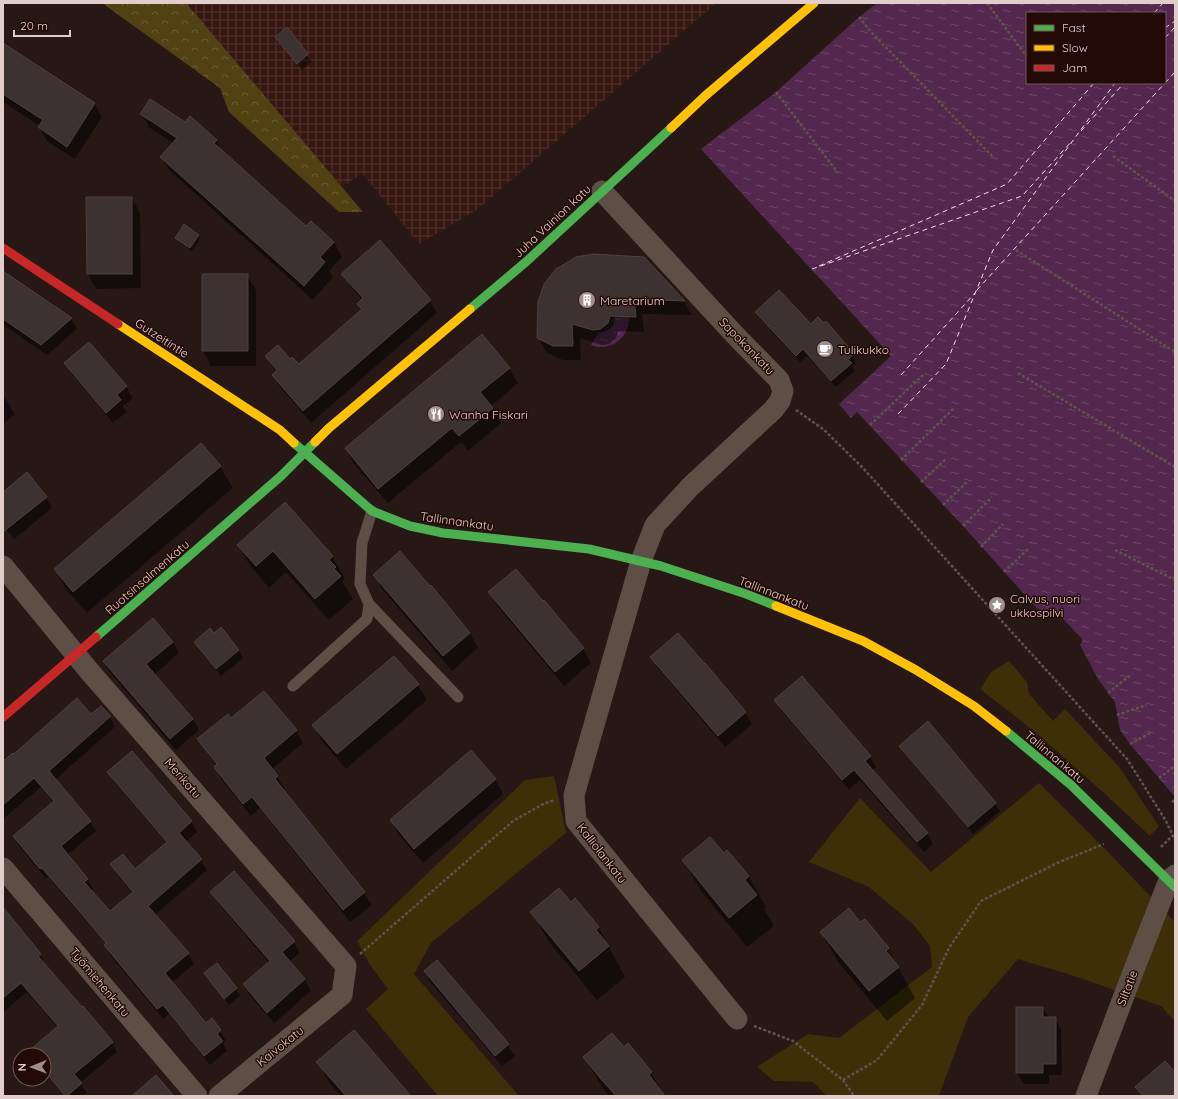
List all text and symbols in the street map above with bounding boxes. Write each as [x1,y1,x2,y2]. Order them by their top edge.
scale bar [14,12,70,38]
legend [1026,12,1166,84]
text: 20 m [20,18,48,33]
text: Fast [1062,20,1086,35]
text: Slow [1062,40,1088,55]
text: Jam [1062,60,1087,75]
street label: Juha Vainion katu [510,181,594,261]
building icon: Maretarium [577,290,597,310]
place label: Maretarium [600,293,665,308]
street label: Sapokankatu [716,314,778,378]
street label: Gutzeitintie [132,315,192,361]
cafe icon: Tulikukko [815,339,835,359]
place label: Tulikukko [838,342,889,357]
restaurant icon: Wanha Fiskari [426,404,446,424]
place label: Wanha Fiskari [449,407,528,422]
street label: Tallinnankatu [419,508,495,534]
street label: Ruotsinsalmenkatu [102,536,192,618]
street label: Tallinnankatu [737,573,811,613]
place label: Calvus, nuori ukkospilvi [1010,591,1080,620]
place icon: Calvus, nuori ukkospilvi [987,595,1007,615]
street label: Tallinnankatu [1022,727,1088,787]
street label: Merikatu [161,755,205,801]
street label: Kalliolankatu [574,820,630,886]
street label: Työmiehenkatu [67,944,133,1020]
street label: Siltatie [1113,968,1141,1008]
street label: Kaivokatu [254,1023,306,1069]
north arrow [12,1047,52,1087]
text: N [15,1063,29,1071]

